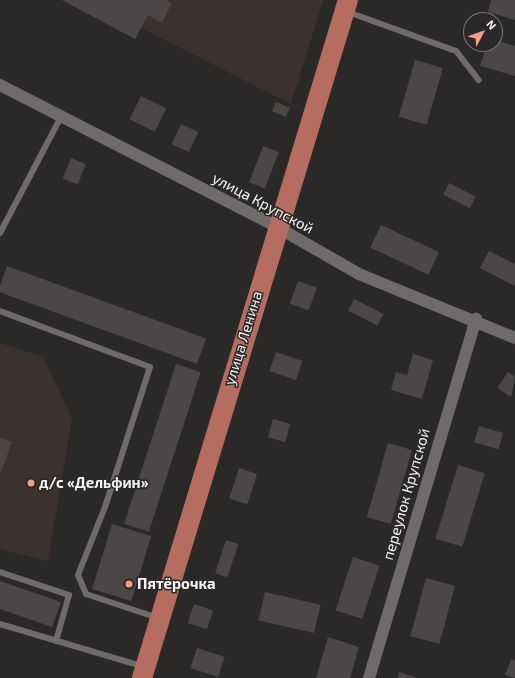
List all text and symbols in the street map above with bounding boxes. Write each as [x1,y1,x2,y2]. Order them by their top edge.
north arrow [463,12,503,52]
text: N [484,17,499,32]
street label: улица Крупской [209,169,317,237]
street label: улица Ленина [220,289,266,387]
street label: переулок Крупской [379,426,433,562]
place label: д/с «Дельфин» [39,474,148,492]
marker: д/с «Дельфин» [26,478,36,488]
place label: Пятёрочка [137,575,216,593]
marker: Пятёрочка [124,579,134,589]

